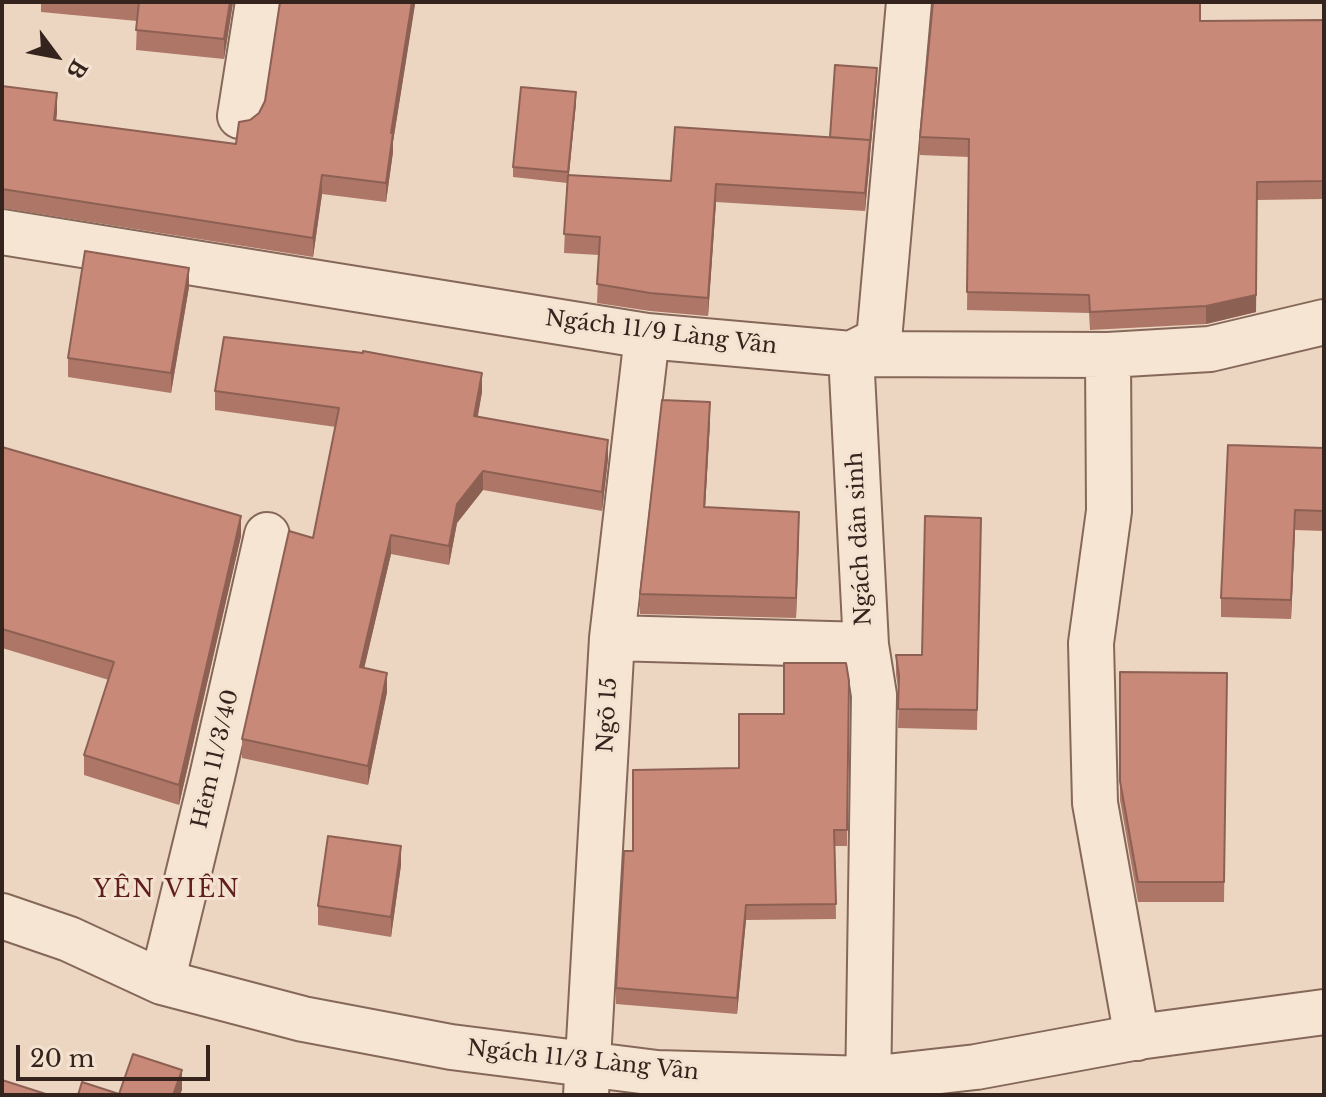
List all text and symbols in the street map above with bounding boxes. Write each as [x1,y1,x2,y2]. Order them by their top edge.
north arrow [16,16,96,96]
text: B [61,54,93,84]
street label: Ngách 11/9 Làng Vân [544,306,778,360]
street label: Ngách dân sinh [842,451,878,627]
street label: Ngõ 15 [593,677,623,753]
street label: Hẻm 11/3/40 [187,687,245,831]
district label: YÊN VIÊN [93,876,241,904]
scale bar [20,1029,214,1079]
street label: Ngách 11/3 Làng Vân [466,1036,700,1086]
text: 20 m [30,1044,95,1073]

